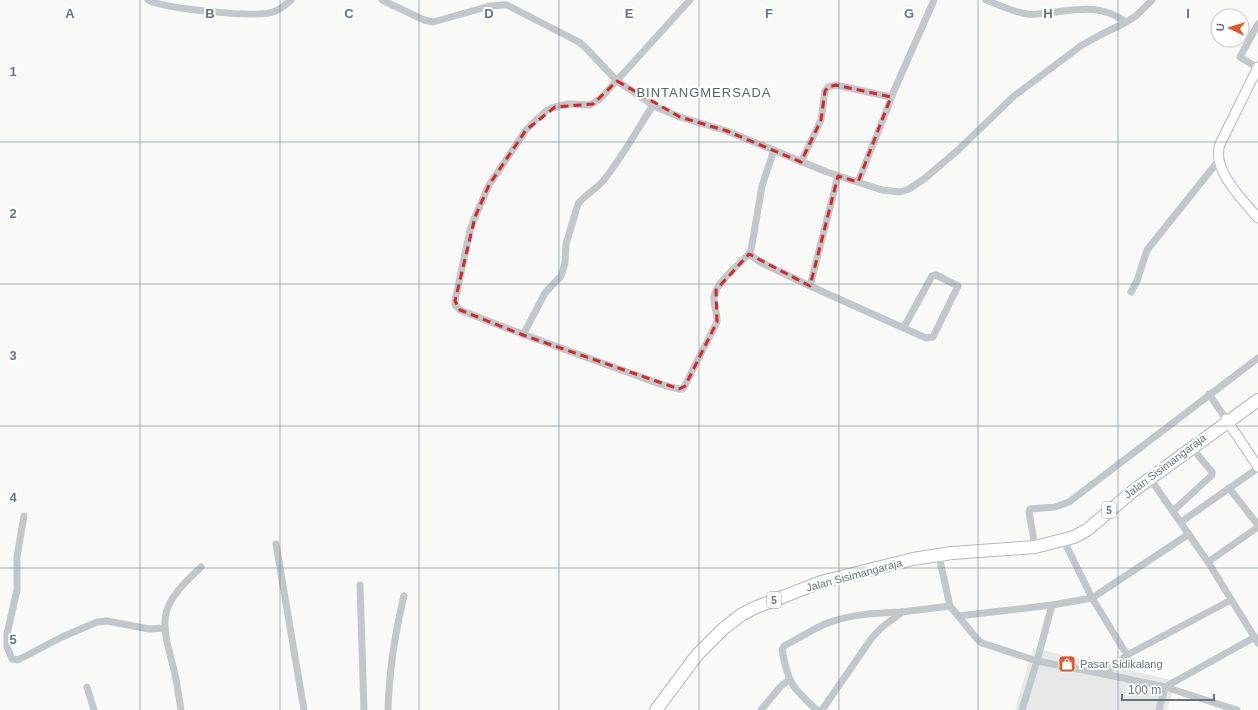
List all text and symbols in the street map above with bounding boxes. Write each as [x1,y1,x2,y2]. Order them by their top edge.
text: A [65,6,75,21]
text: B [205,6,215,21]
text: C [344,6,354,21]
text: D [484,6,494,21]
text: E [625,6,634,21]
text: F [765,6,773,21]
text: G [904,6,914,21]
text: H [1043,6,1053,21]
text: I [1186,6,1190,21]
north arrow [1210,8,1250,48]
text: U [1214,23,1226,32]
text: 1 [9,64,17,79]
district label: BINTANGMERSADA [636,85,772,100]
text: 2 [9,206,17,221]
text: 3 [9,348,17,363]
street label: Jalan Sisimangaraja [1122,431,1209,501]
text: 4 [9,490,17,505]
road number: 5 [1102,502,1116,518]
street label: Jalan Sisimangaraja [805,556,904,594]
road number: 5 [767,592,781,608]
text: 5 [9,632,17,647]
shop icon: Pasar Sidikalang [1057,654,1077,674]
place label: Pasar Sidikalang [1080,658,1163,670]
scale bar [1122,676,1214,702]
text: 100 m [1128,683,1161,697]

